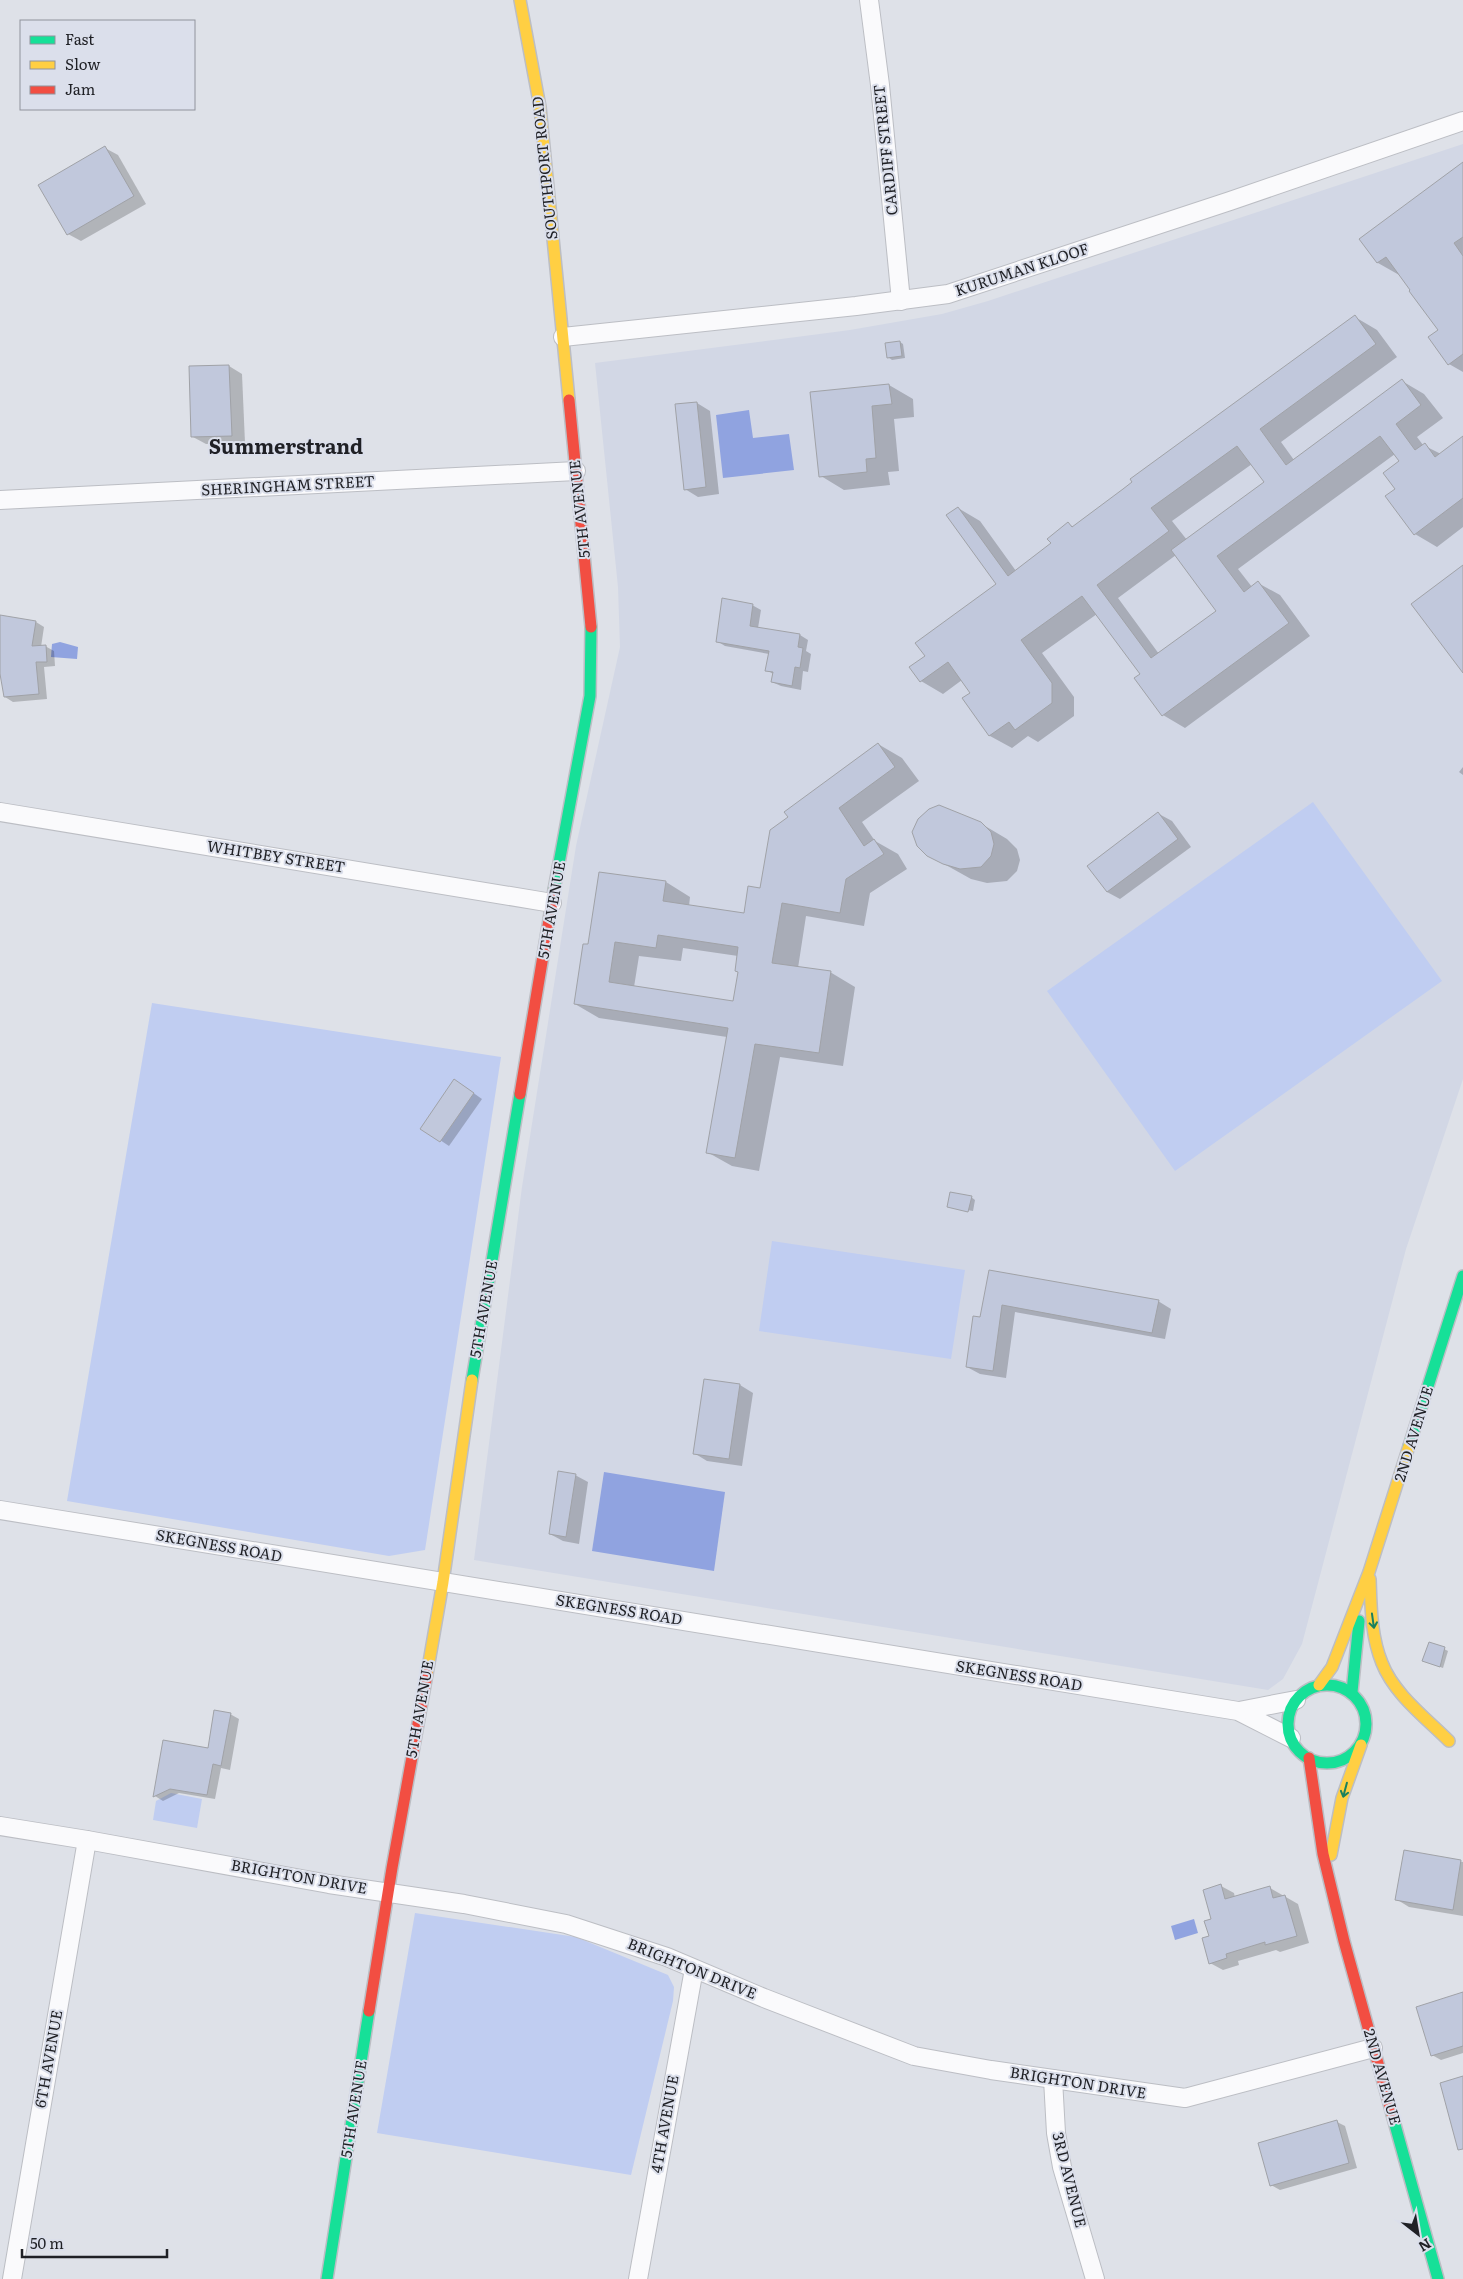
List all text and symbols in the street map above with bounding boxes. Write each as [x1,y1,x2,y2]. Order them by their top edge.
legend [20,20,195,110]
text: Fast [65,27,94,50]
text: Slow [65,52,100,75]
text: Jam [65,77,96,100]
street label: CARDIFF STREET [866,84,903,217]
street label: SOUTHPORT ROAD [525,95,562,241]
street label: KURUMAN KLOOF [952,236,1091,301]
district label: Summerstrand [209,430,363,460]
street label: 5TH AVENUE [562,459,595,559]
street label: SHERINGHAM STREET [201,468,375,501]
street label: WHITBEY STREET [206,833,347,878]
street label: 5TH AVENUE [531,859,570,960]
street label: 5TH AVENUE [463,1258,502,1359]
street label: 2ND AVENUE [1387,1383,1438,1484]
street label: SKEGNESS ROAD [154,1522,284,1567]
street label: SKEGNESS ROAD [554,1587,684,1630]
one-way arrow [1369,1612,1379,1628]
street label: SKEGNESS ROAD [954,1653,1084,1696]
street label: 5TH AVENUE [399,1658,438,1759]
one-way arrow [1339,1782,1349,1798]
street label: BRIGHTON DRIVE [229,1852,369,1899]
street label: BRIGHTON DRIVE [624,1931,761,2004]
street label: 6TH AVENUE [28,2008,67,2109]
street label: 2ND AVENUE [1359,2026,1408,2127]
street label: 5TH AVENUE [333,2058,372,2159]
street label: BRIGHTON DRIVE [1008,2059,1148,2104]
street label: 4TH AVENUE [644,2073,683,2175]
street label: 3RD AVENUE [1047,2129,1093,2230]
north arrow [1393,2209,1443,2259]
scale bar [22,2226,168,2258]
text: 50 m [30,2231,64,2254]
text: N [1415,2234,1435,2258]

